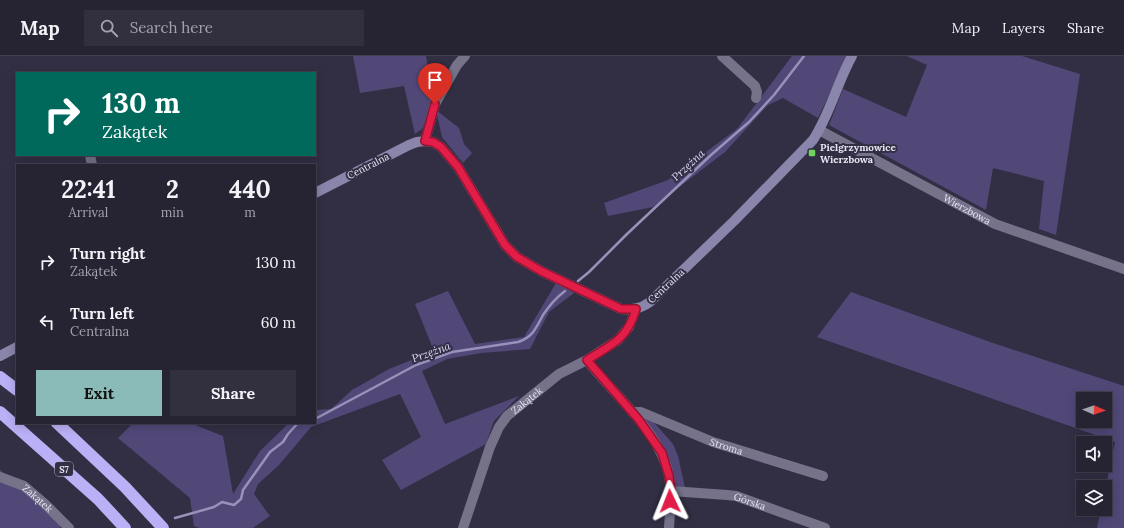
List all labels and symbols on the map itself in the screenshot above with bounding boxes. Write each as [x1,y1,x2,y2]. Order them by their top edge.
pin [418,63,452,104]
place label: Pielgrzymowice Wierzbowa [820,141,896,166]
water label: Przężna [669,146,708,184]
marker: Pielgrzymowice Wierzbowa [807,148,817,158]
street label: Centralna [345,150,391,182]
street label: Wierzbowa [941,191,993,227]
street label: Centralna [645,266,687,306]
water label: Przężna [410,338,453,365]
street label: Zakątek [508,383,545,417]
north arrow [1076,392,1112,428]
street label: Stroma [708,435,744,457]
road number: S7 [55,462,73,476]
position arrow [649,480,691,522]
street label: Zakątek [20,481,56,515]
street label: Górska [732,489,768,513]

